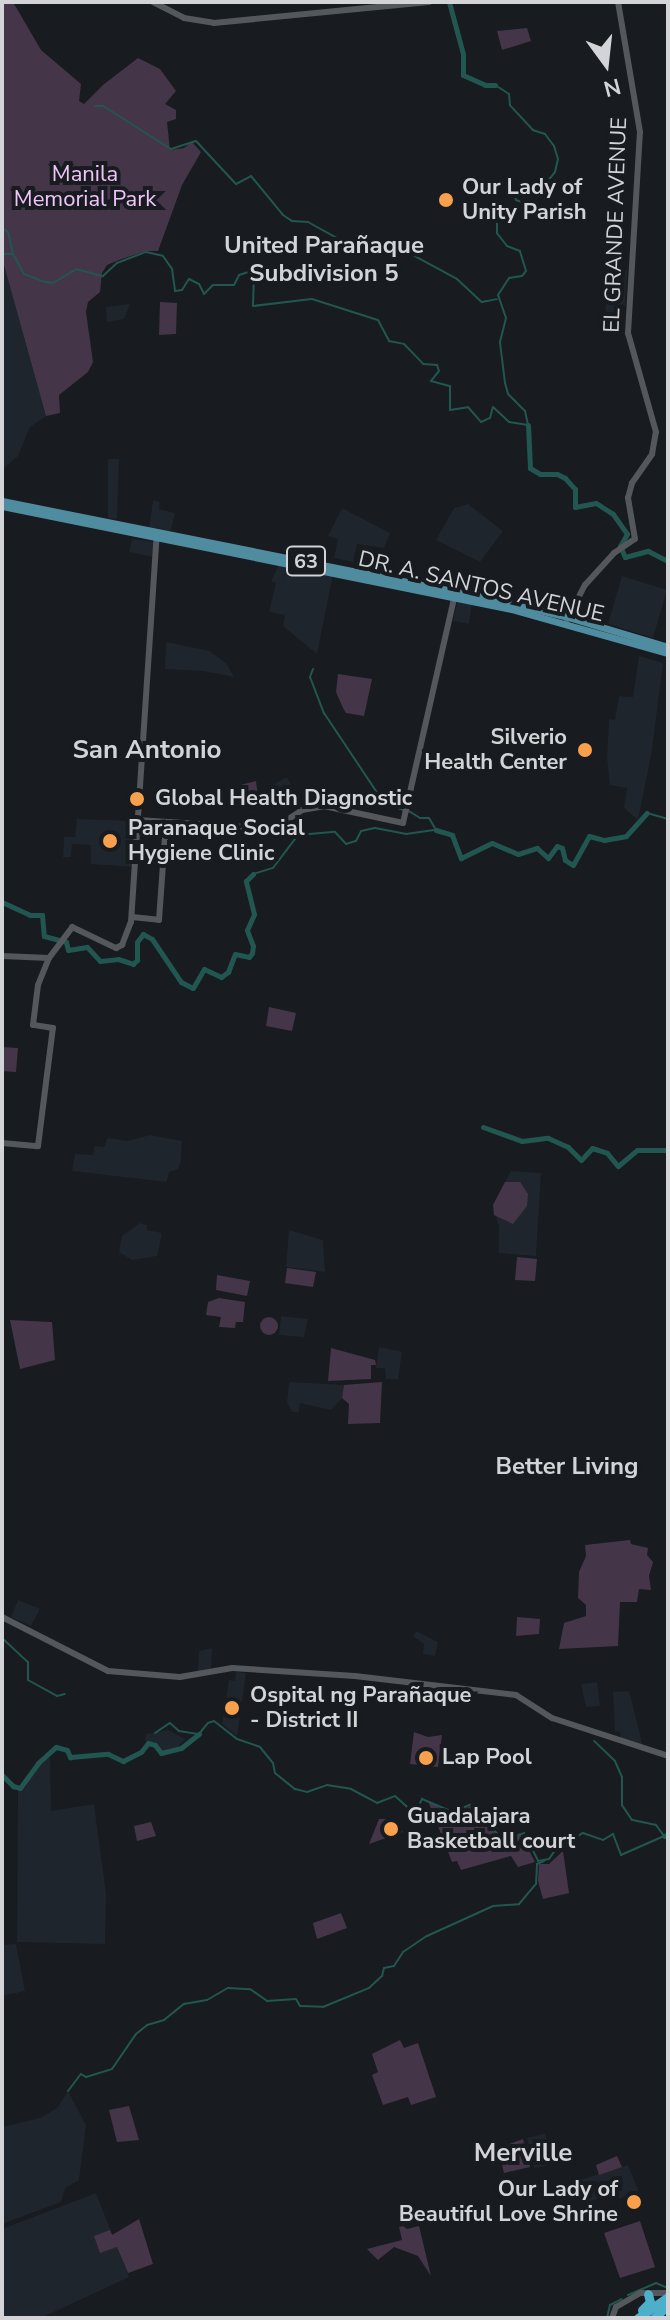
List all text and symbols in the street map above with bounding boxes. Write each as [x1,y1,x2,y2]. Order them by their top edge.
north arrow [566,24,646,104]
text: N [600,71,624,104]
street label: EL GRANDE AVENUE [599,117,633,333]
park label: Manila Memorial Park [14,161,156,212]
place label: Our Lady of Unity Parish [462,174,587,226]
marker: Our Lady of Unity Parish [437,191,455,209]
district label: United Parañaque Subdivision 5 [224,232,424,288]
road number: 63 [286,545,326,577]
street label: DR. A. SANTOS AVENUE [356,546,606,628]
place label: Silverio Health Center [424,724,567,776]
district label: San Antonio [72,734,222,766]
marker: Silverio Health Center [574,739,596,761]
place label: Global Health Diagnostic [155,786,412,812]
marker: Global Health Diagnostic [126,788,148,810]
place label: Paranaque Social Hygiene Clinic [128,815,305,866]
marker: Paranaque Social Hygiene Clinic [99,830,121,852]
district label: Better Living [496,1453,638,1481]
place label: Ospital ng Parañaque - District II [250,1682,472,1734]
marker: Ospital ng Parañaque - District II [221,1697,243,1719]
place label: Lap Pool [442,1745,532,1771]
marker: Lap Pool [417,1749,435,1767]
place label: Guadalajara Basketball court [407,1803,575,1854]
marker: Guadalajara Basketball court [382,1820,400,1838]
district label: Merville [474,2137,572,2169]
place label: Our Lady of Beautiful Love Shrine [399,2176,618,2228]
marker: Our Lady of Beautiful Love Shrine [625,2193,643,2211]

